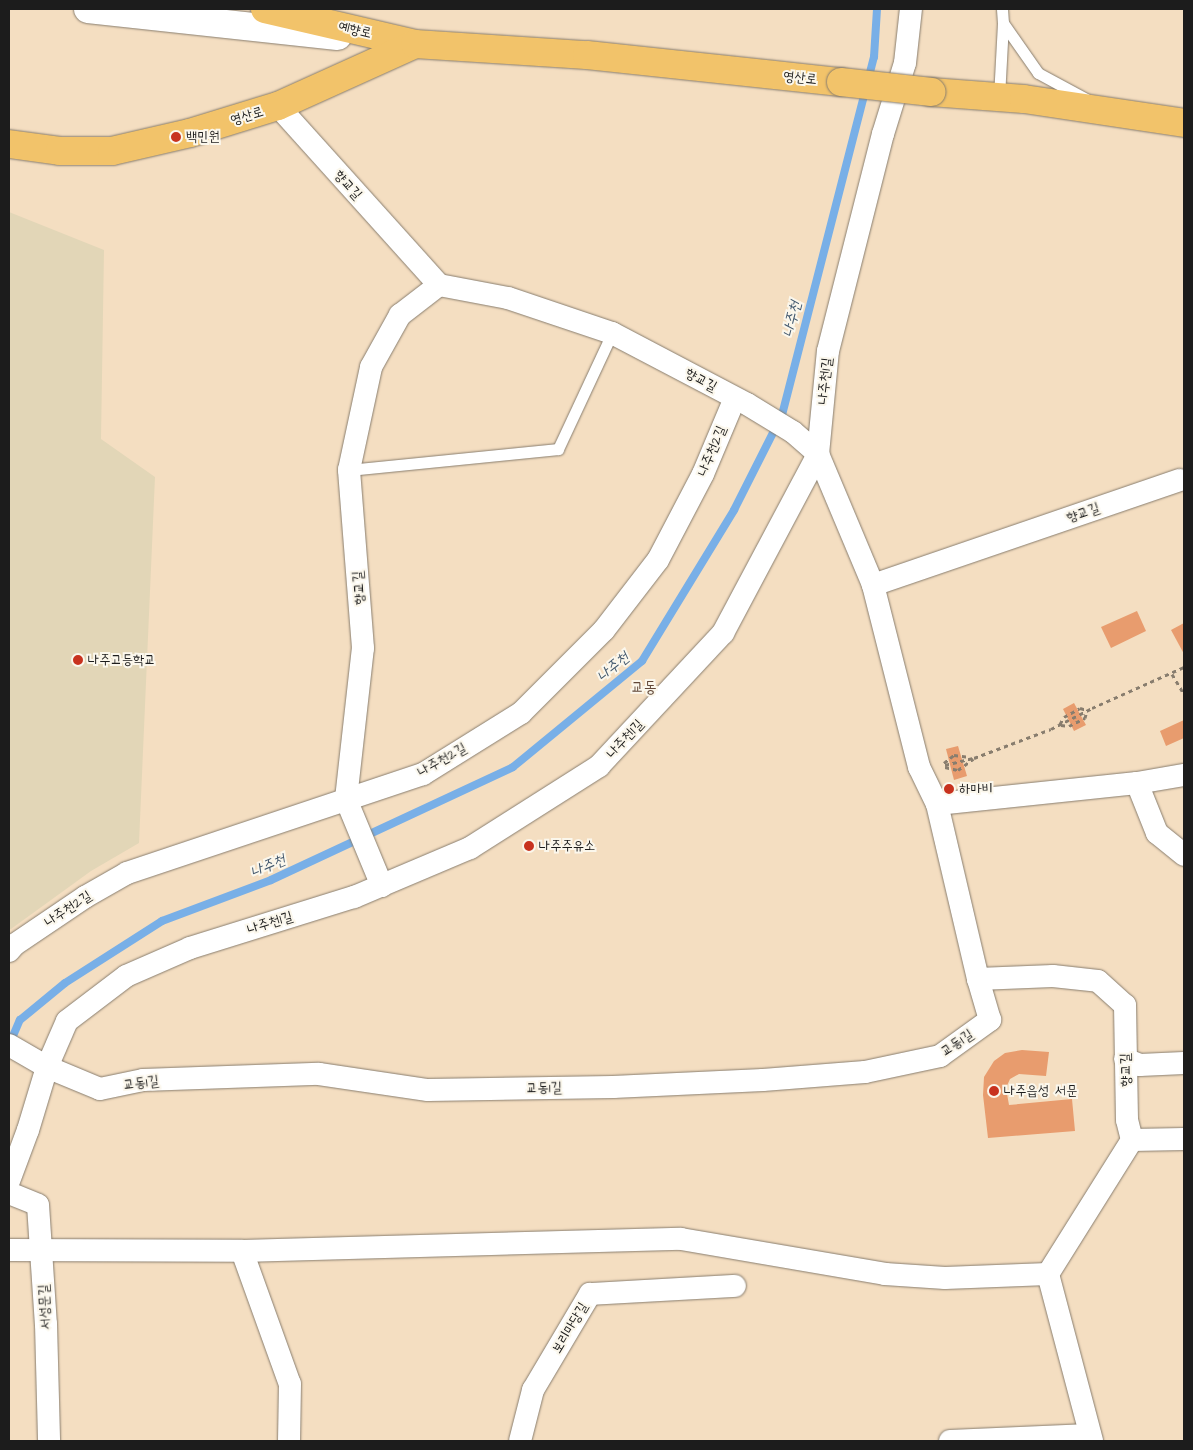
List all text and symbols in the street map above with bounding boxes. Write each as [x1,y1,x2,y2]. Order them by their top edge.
street label: 예향로 [337,18,373,42]
street label: 영산로 [782,68,818,88]
street label: 영산로 [228,103,266,129]
place label: 백민원 [186,129,220,145]
marker: 백민원 [170,131,182,143]
street label: 향교길 [330,167,366,203]
water label: 나주천 [779,299,805,339]
street label: 나주천1길 [814,357,836,405]
street label: 향교길 [682,365,720,395]
street label: 나주천2길 [694,423,730,479]
street label: 향교길 [1064,500,1102,526]
street label: 향교길 [349,571,369,605]
water label: 나주천 [593,649,633,685]
place label: 나주고등학교 [88,652,156,668]
marker: 나주고등학교 [72,654,84,666]
district label: 교동 [631,677,657,697]
street label: 나주천1길 [603,716,647,762]
street label: 나주천2길 [415,740,469,780]
place label: 하마비 [959,781,993,797]
marker: 하마비 [943,783,955,795]
place label: 나주주유소 [539,838,595,854]
marker: 나주주유소 [523,840,535,852]
water label: 나주천 [248,851,288,881]
street label: 나주천2길 [41,888,95,930]
street label: 나주천1길 [245,908,295,938]
street label: 교동1길 [938,1026,976,1060]
street label: 향교길 [1117,1053,1135,1087]
street label: 교동1길 [122,1072,160,1094]
street label: 교동1길 [526,1079,562,1097]
place label: 나주읍성 서문 [1004,1083,1077,1099]
marker: 나주읍성 서문 [988,1085,1000,1097]
street label: 서성문길 [35,1284,55,1330]
street label: 보리마당길 [548,1300,592,1356]

